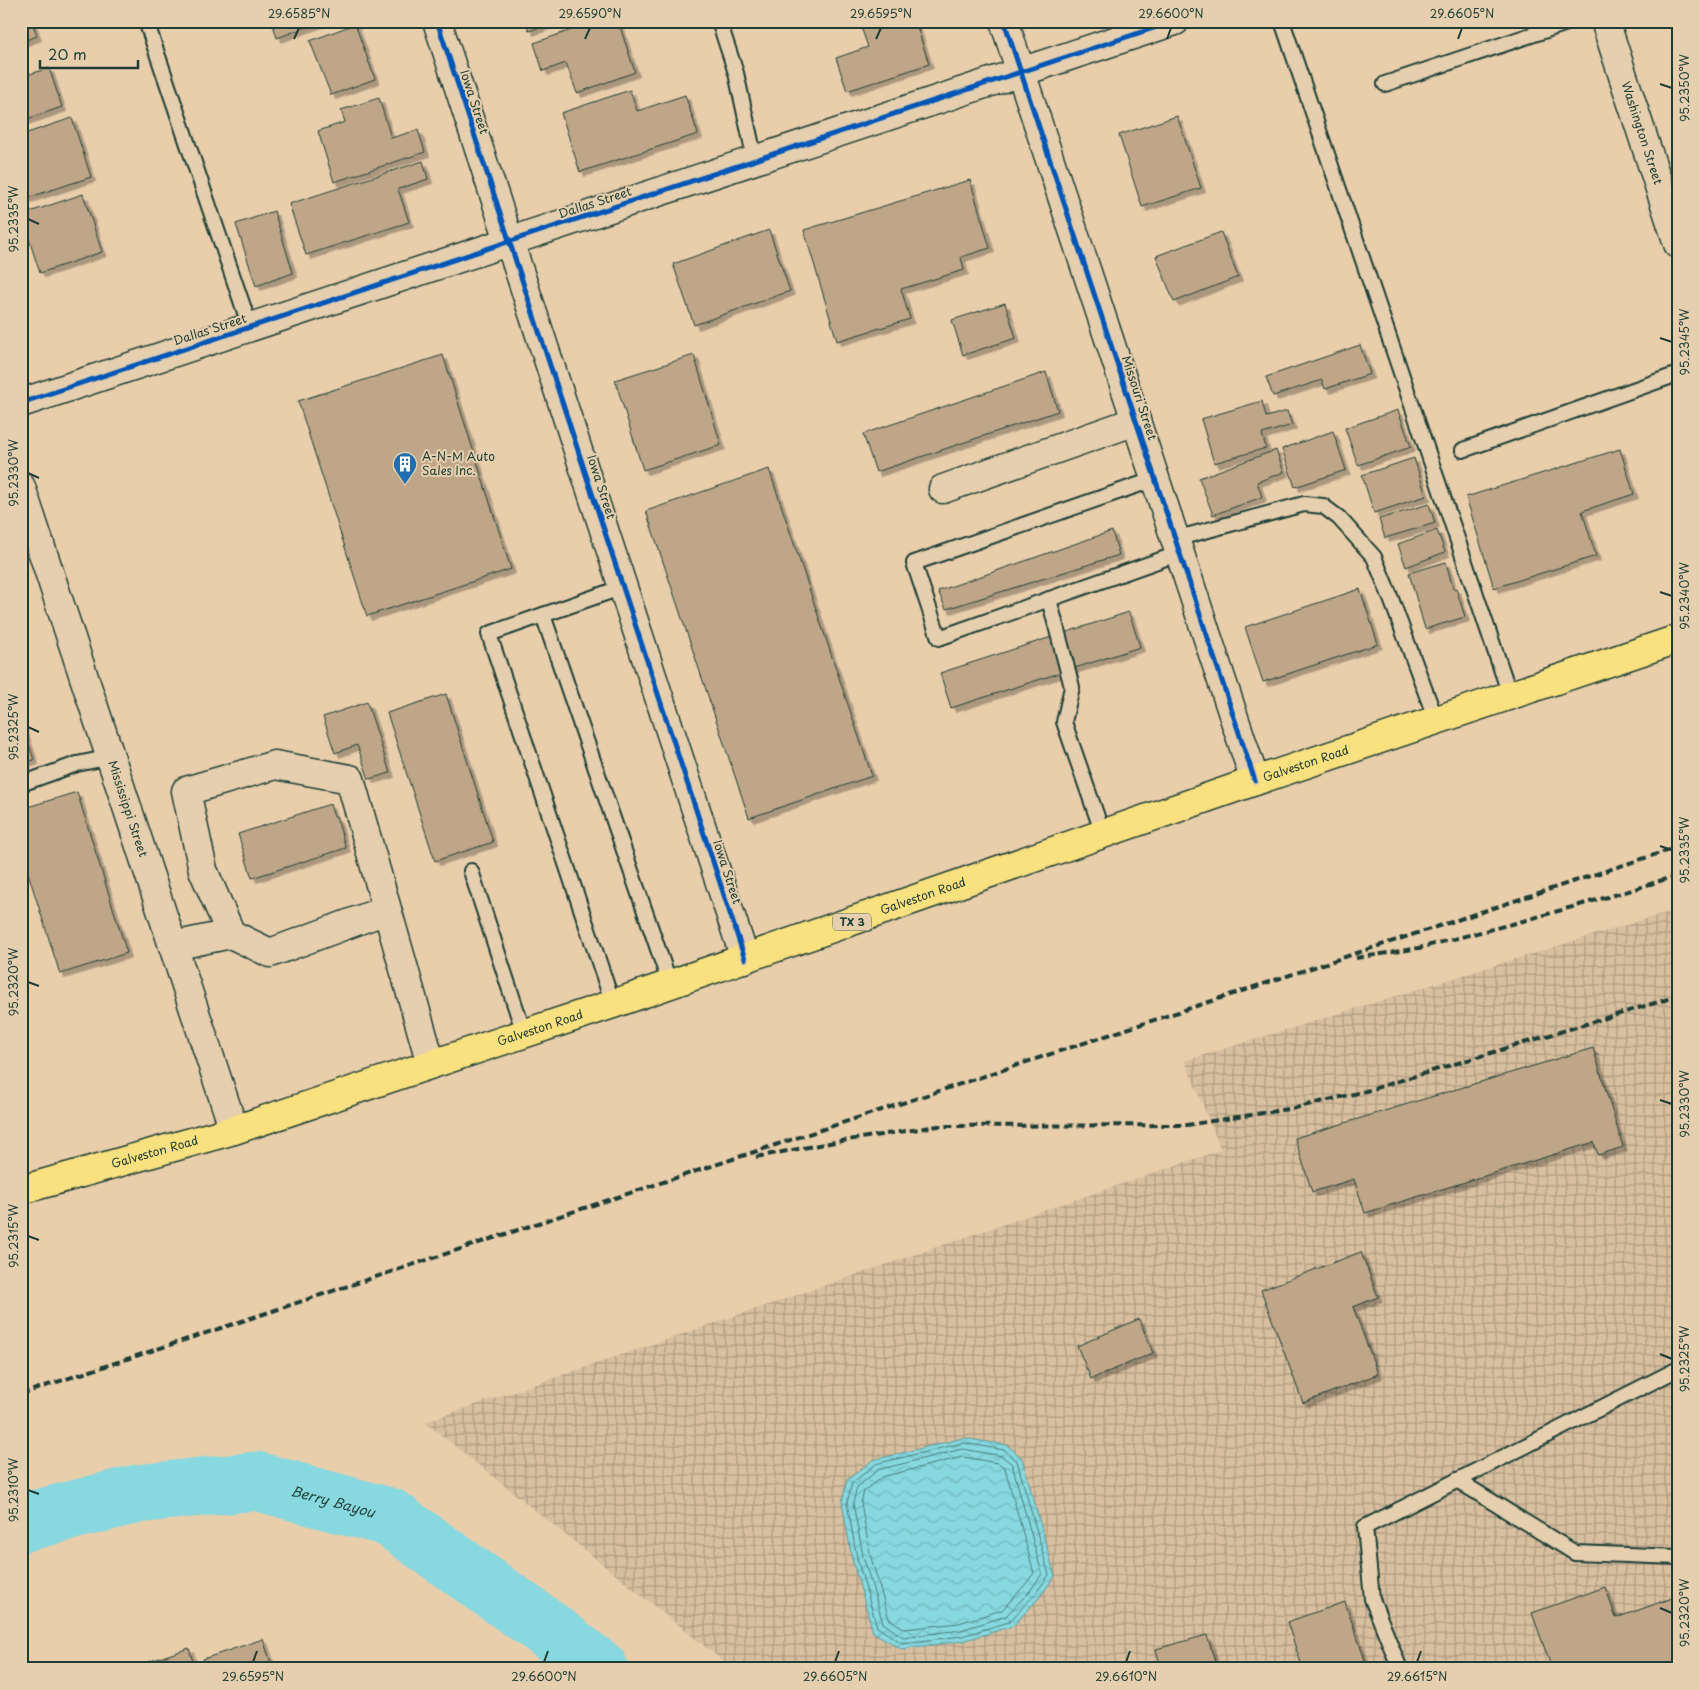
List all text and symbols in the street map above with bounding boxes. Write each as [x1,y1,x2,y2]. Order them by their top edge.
text: 29.6585°N [268,4,330,22]
text: 29.6590°N [558,4,622,22]
text: 29.6595°N [850,4,912,22]
text: 29.6600°N [1138,4,1204,22]
text: 29.6605°N [1430,4,1494,22]
scale bar [40,38,138,70]
text: 20 m [48,42,87,65]
text: 95.2350°W [1675,53,1693,122]
street label: Iowa Street [456,67,494,136]
street label: Washington Street [1617,79,1668,187]
street label: Dallas Street [556,182,634,222]
text: 95.2335°W [4,185,22,252]
text: 95.2345°W [1675,308,1693,375]
street label: Dallas Street [171,309,249,349]
street label: Missouri Street [1118,353,1162,442]
text: 95.2330°W [4,439,22,507]
place label: A-N-M Auto Sales Inc. [422,447,495,479]
building icon: A-N-M Auto Sales Inc. [392,451,418,485]
street label: Iowa Street [583,452,621,521]
text: 95.2340°W [1675,562,1693,630]
text: 95.2325°W [4,693,22,760]
street label: Galveston Road [1260,740,1351,786]
street label: Mississippi Street [104,758,153,859]
text: 95.2335°W [1675,816,1693,883]
street label: Iowa Street [709,837,747,906]
street label: Galveston Road [878,872,968,919]
road number: TX 3 [833,914,871,930]
text: 95.2320°W [4,947,22,1016]
street label: Galveston Road [495,1005,585,1050]
text: 95.2330°W [1675,1070,1693,1138]
street label: Galveston Road [109,1131,200,1172]
text: 95.2315°W [4,1203,22,1268]
text: 95.2325°W [1675,1325,1693,1392]
text: 95.2310°W [4,1457,22,1522]
water label: Berry Bayou [289,1480,378,1523]
text: 95.2320°W [1675,1578,1693,1647]
text: 29.6595°N [222,1667,284,1685]
text: 29.6600°N [511,1667,577,1685]
text: 29.6605°N [803,1667,867,1685]
text: 29.6610°N [1095,1667,1157,1685]
text: 29.6615°N [1387,1667,1447,1685]

